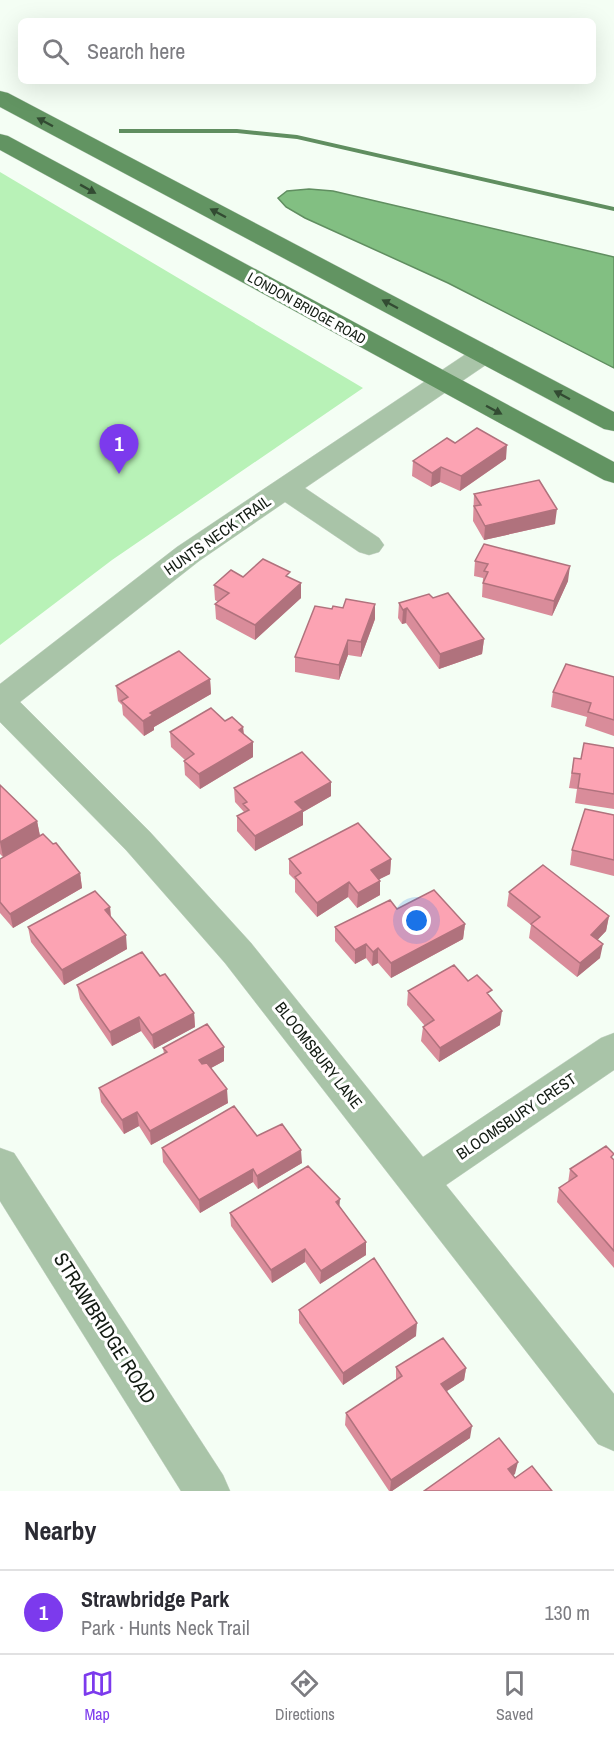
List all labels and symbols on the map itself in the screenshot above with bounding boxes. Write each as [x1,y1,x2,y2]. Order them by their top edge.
one-way arrow [36,117,53,127]
one-way arrow [80,184,97,194]
one-way arrow [209,208,226,218]
street label: LONDON BRIDGE ROAD [245,268,369,348]
one-way arrow [381,299,398,309]
one-way arrow [554,390,571,400]
one-way arrow [485,405,502,415]
pin: 1 [100,424,138,474]
street label: HUNTS NECK TRAIL [159,489,275,580]
your location [402,906,431,935]
street label: BLOOMSBURY LANE [270,997,368,1113]
street label: BLOOMSBURY CREST [452,1068,580,1164]
street label: STRAWBRIDGE ROAD [48,1247,163,1408]

